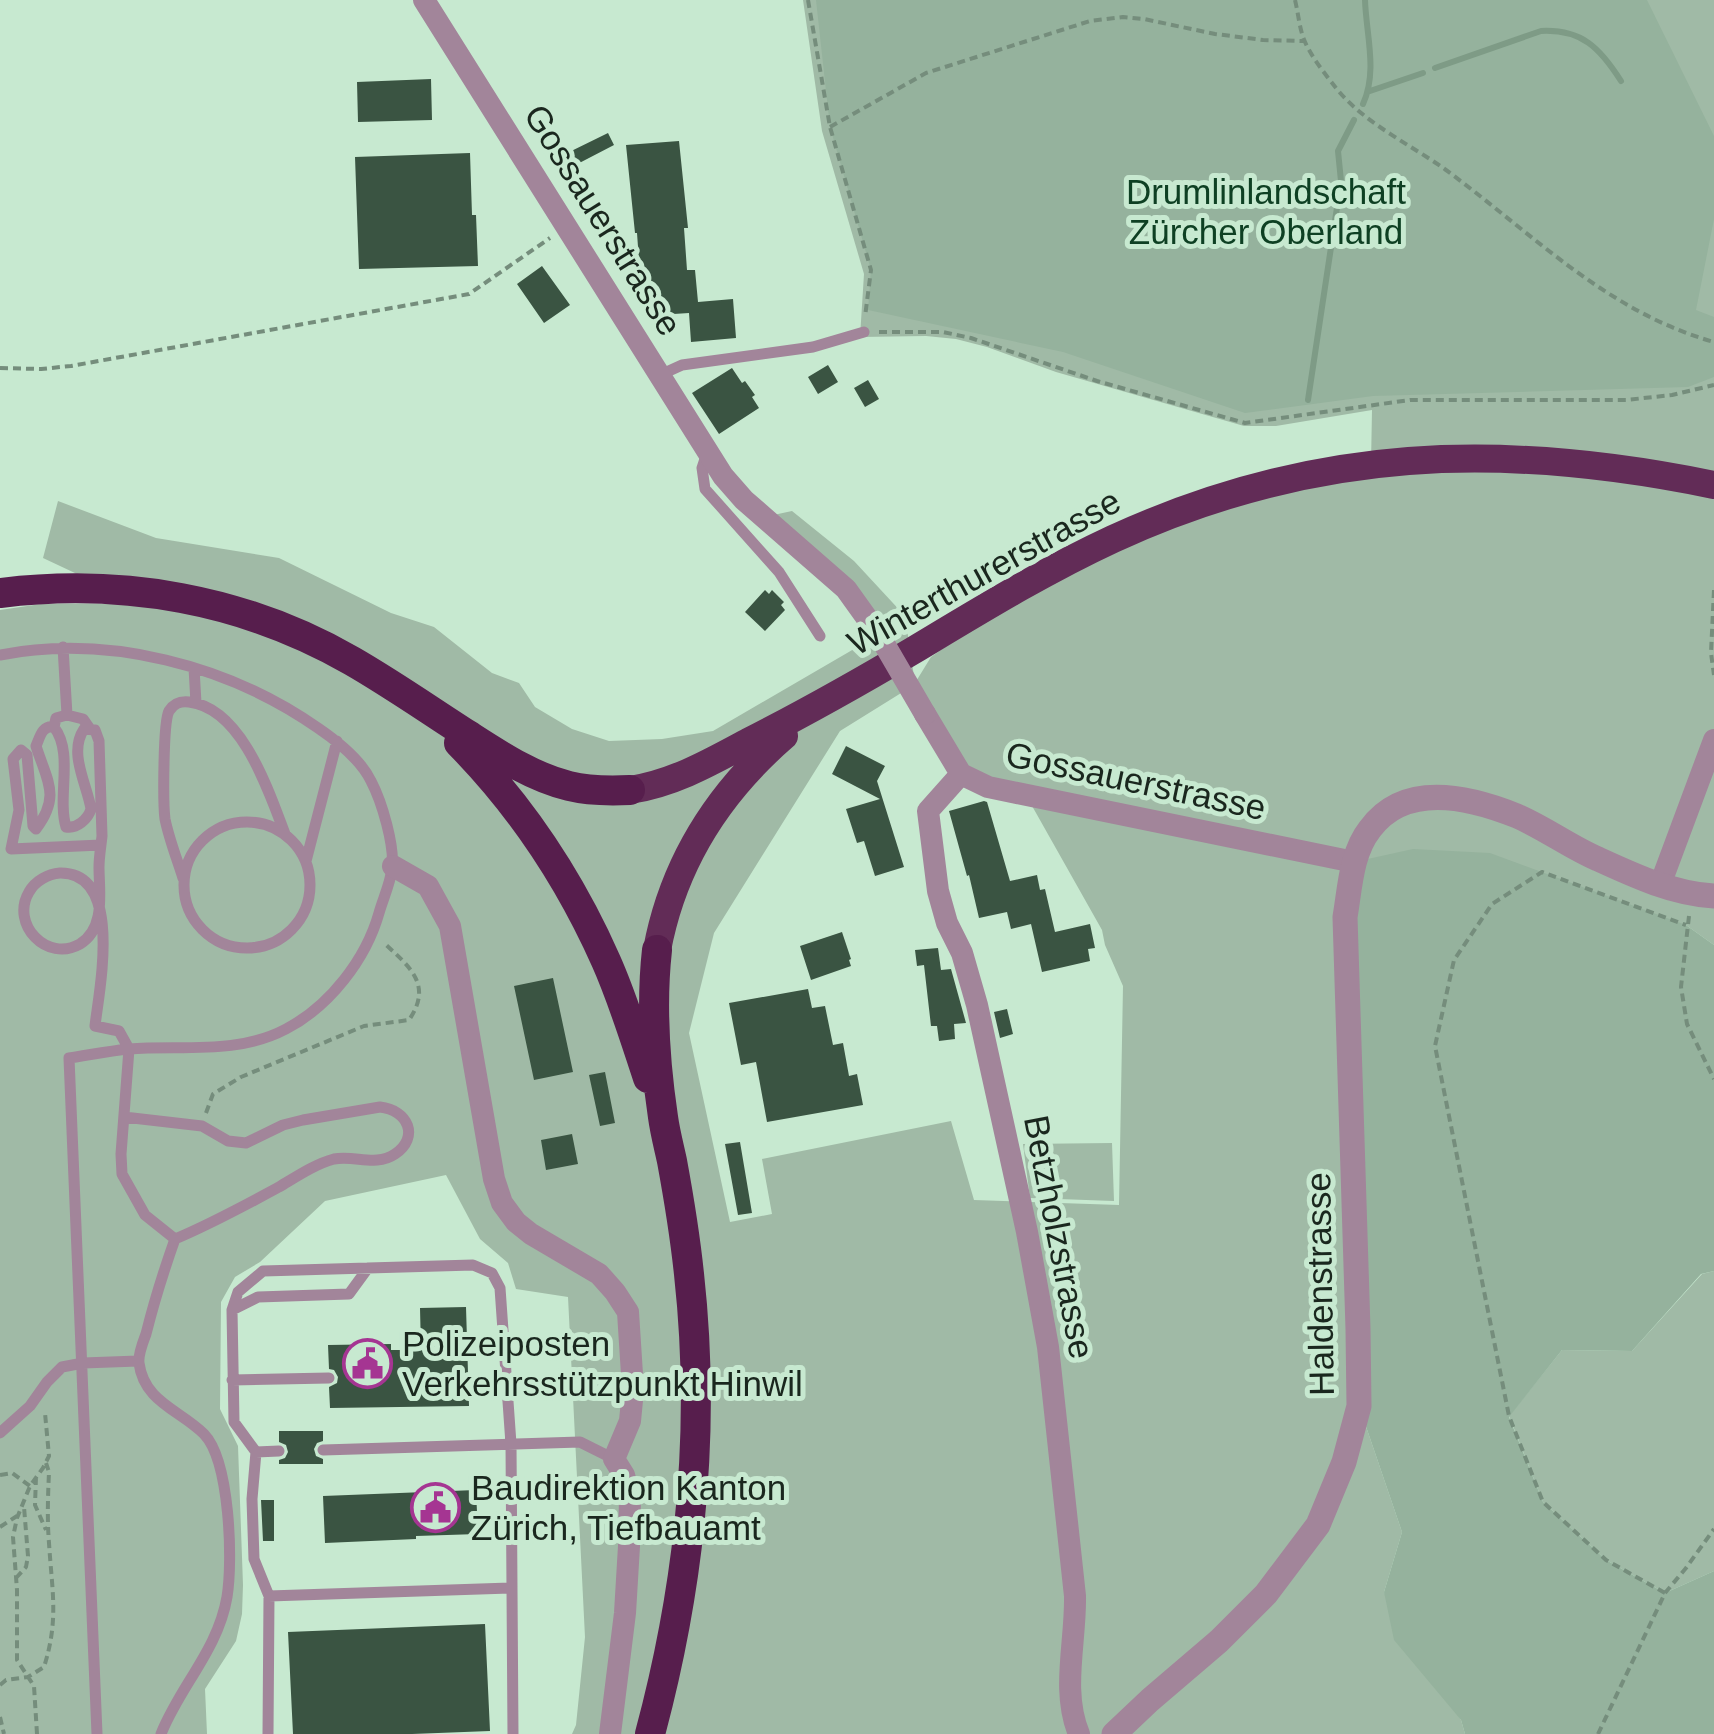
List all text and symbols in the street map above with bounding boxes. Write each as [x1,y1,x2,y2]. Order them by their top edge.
street label: Gossauerstrasse [517,97,690,342]
park label: Drumlinlandschaft Zürcher Oberland [1126,172,1406,251]
street label: Winterthurerstrasse [841,480,1127,663]
street label: Gossauerstrasse [1003,734,1270,827]
street label: Betzholzstrasse [1017,1112,1102,1362]
street label: Haldenstrasse [1298,1172,1341,1396]
place label: Polizeiposten Verkehrsstützpunkt Hinwil [402,1324,803,1403]
public building icon: Polizeiposten Verkehrsstützpunkt Hinwil [341,1338,393,1390]
place label: Baudirektion Kanton Zürich, Tiefbauamt [471,1468,786,1547]
public building icon: Baudirektion Kanton Zürich, Tiefbauamt [410,1482,462,1534]

